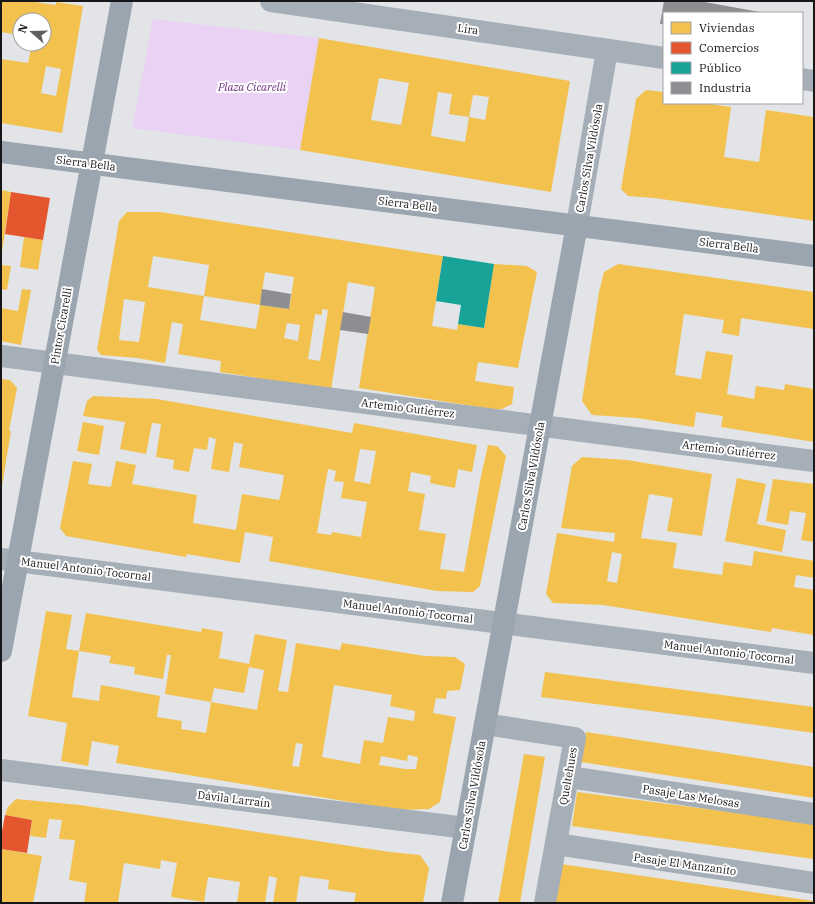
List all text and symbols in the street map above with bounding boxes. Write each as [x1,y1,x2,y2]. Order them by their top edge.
north arrow [12,12,52,52]
legend [663,12,803,104]
text: Viviendas [699,20,755,35]
street label: Lira [457,21,479,37]
text: N [15,22,31,35]
text: Comercios [699,40,759,55]
text: Público [699,60,742,75]
park label: Plaza Cicarelli [217,80,287,94]
text: Industria [699,80,752,95]
street label: Carlos Silva Vildósola [573,102,605,214]
street label: Sierra Bella [55,152,117,174]
street label: Sierra Bella [377,193,439,215]
street label: Sierra Bella [698,234,760,256]
street label: Pintor Cicarelli [47,286,75,366]
street label: Artemio Gutiérrez [360,395,456,421]
street label: Carlos Silva Vildósola [515,420,547,532]
street label: Artemio Gutiérrez [681,437,777,463]
street label: Manuel Antonio Tocornal [20,554,152,584]
street label: Manuel Antonio Tocornal [342,596,474,626]
street label: Manuel Antonio Tocornal [663,637,795,667]
street label: Carlos Silva Vildósola [456,739,488,851]
street label: Queltehues [556,746,580,806]
street label: Pasaje Las Melosas [641,781,741,811]
street label: Dávila Larraín [197,788,271,810]
street label: Pasaje El Manzanito [633,850,737,878]

